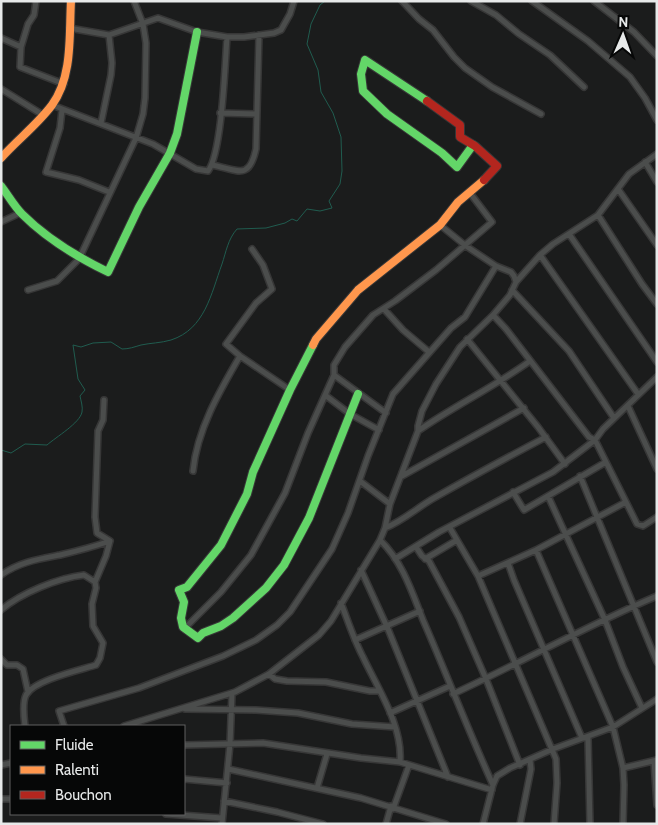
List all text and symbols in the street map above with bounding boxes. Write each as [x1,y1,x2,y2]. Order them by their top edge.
north arrow [598,10,648,60]
text: N [618,13,629,31]
legend [10,725,185,815]
text: Fluide [55,736,94,754]
text: Ralenti [55,761,99,779]
text: Bouchon [55,786,112,804]

